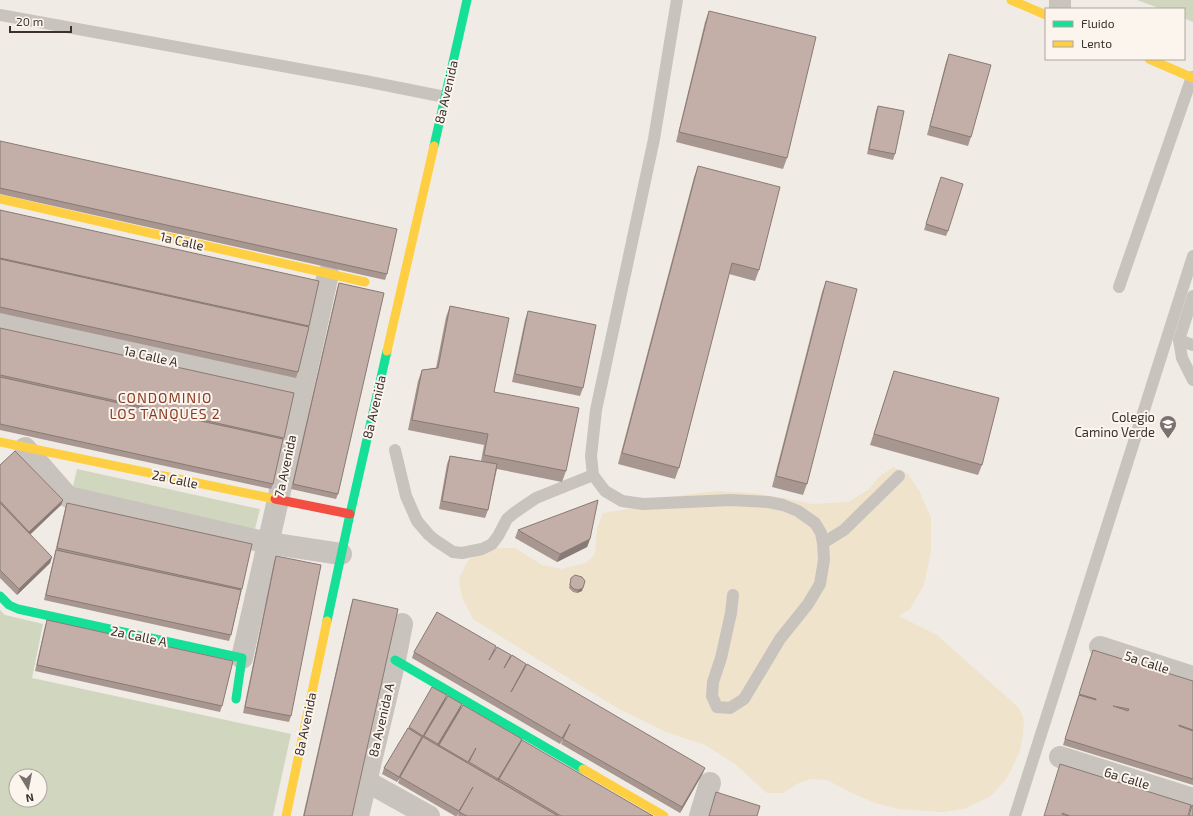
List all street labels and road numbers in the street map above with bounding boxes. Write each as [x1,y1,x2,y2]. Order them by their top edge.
street label: 8a Avenida [431,59,461,125]
street label: 1a Calle [159,228,205,254]
street label: 1a Calle A [122,342,180,370]
street label: 8a Avenida [359,374,389,440]
street label: 7a Avenida [271,433,299,499]
street label: 2a Calle [151,466,199,492]
street label: 2a Calle A [109,622,169,650]
street label: 5a Calle [1123,647,1171,677]
street label: 8a Avenida A [365,682,397,758]
street label: 8a Avenida [290,691,320,757]
street label: 6a Calle [1102,764,1152,792]

